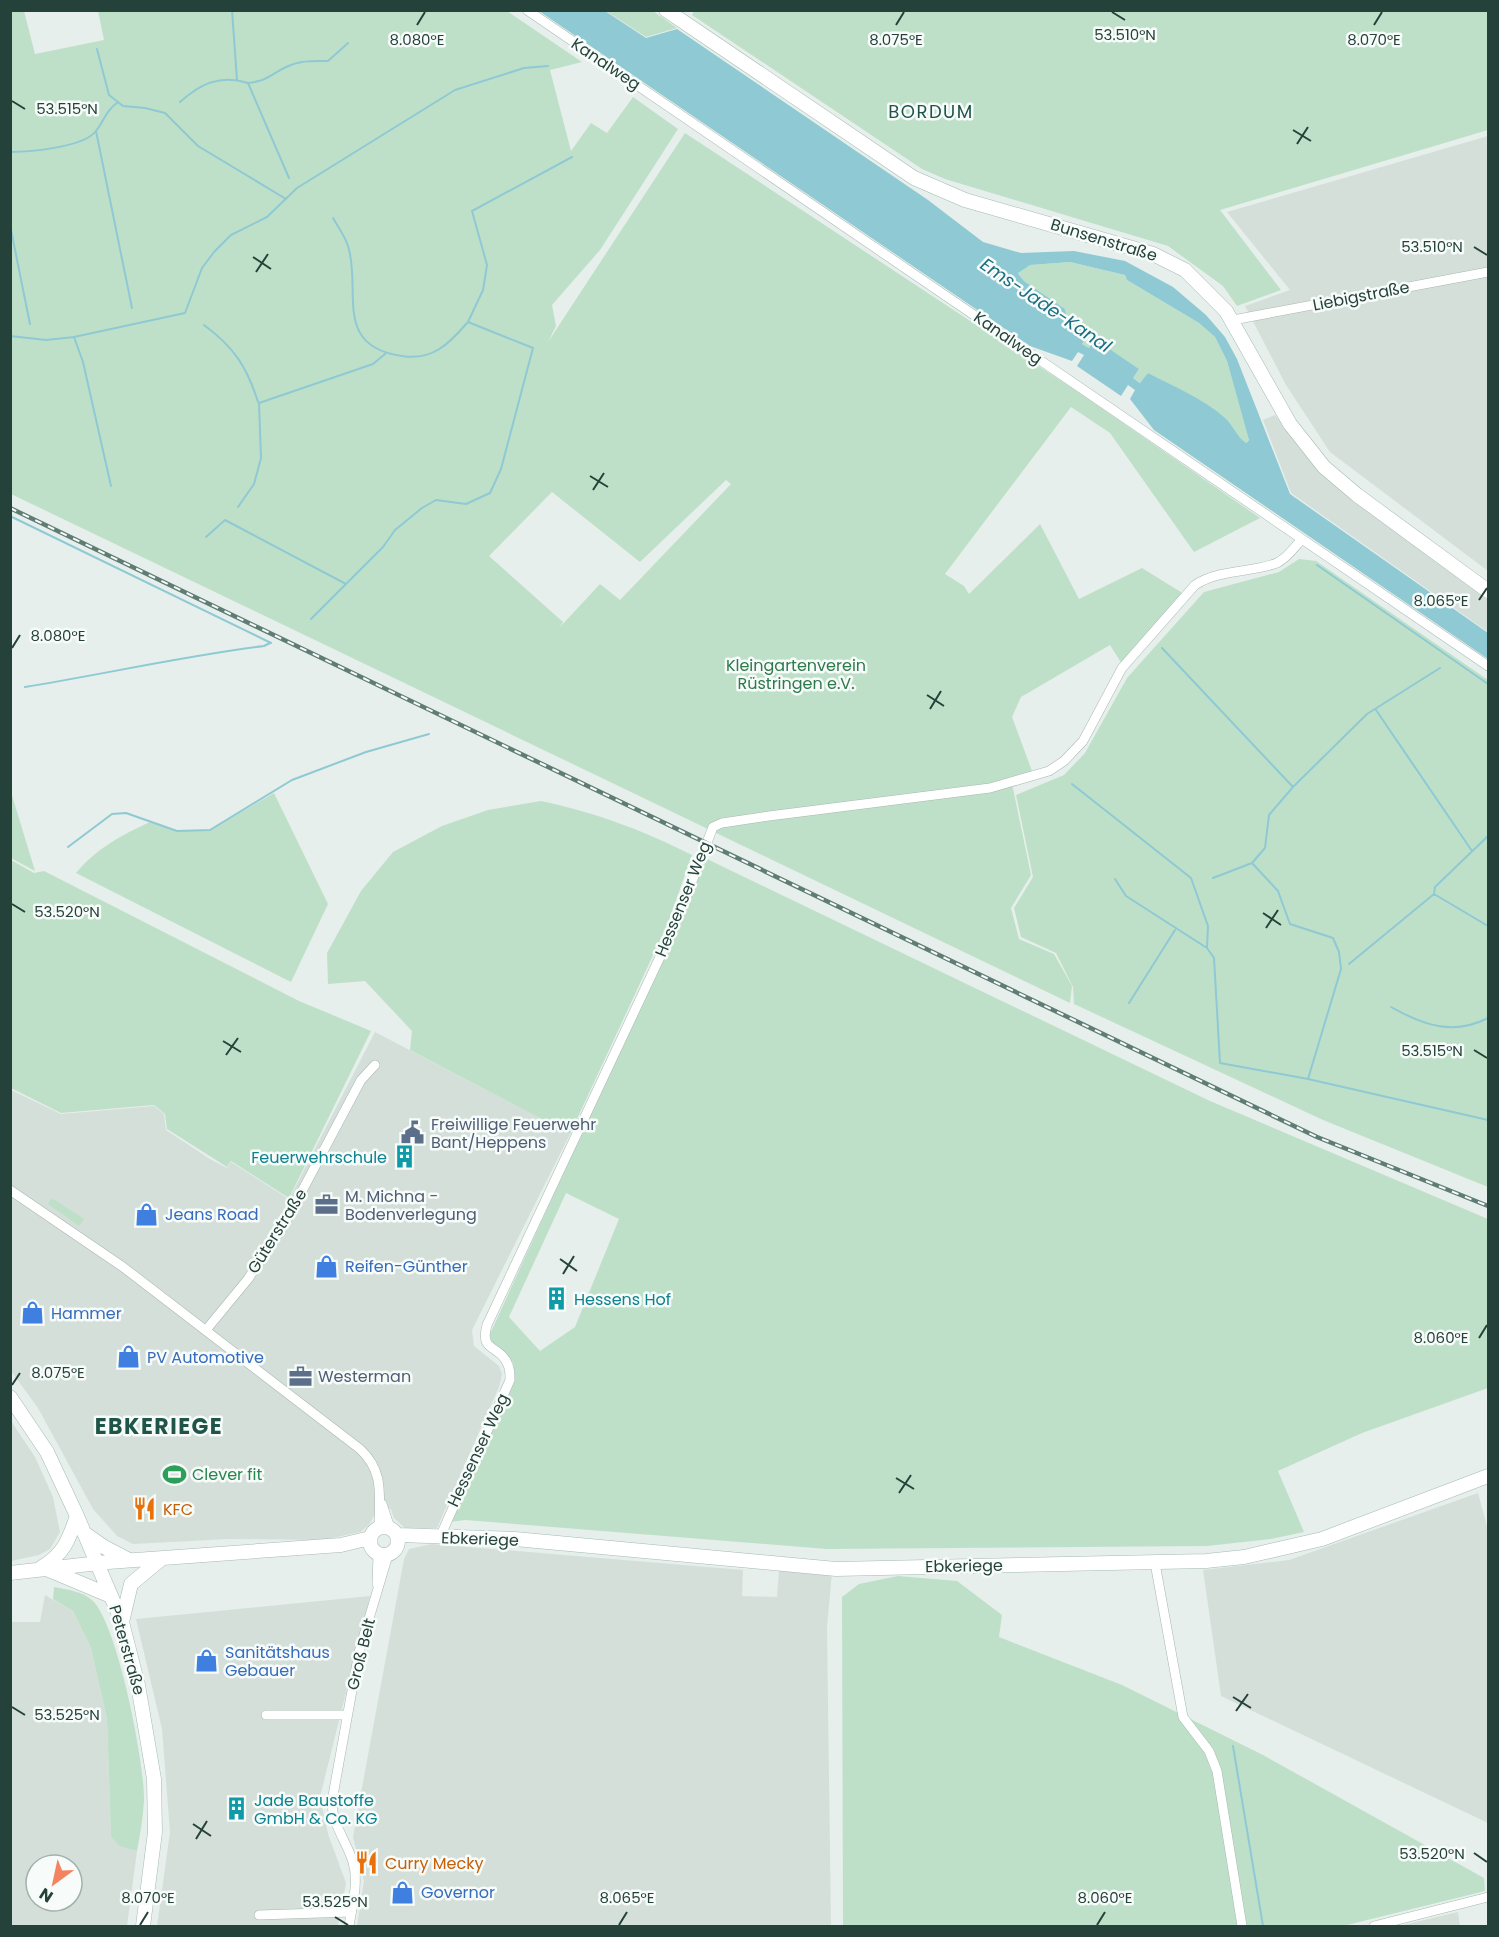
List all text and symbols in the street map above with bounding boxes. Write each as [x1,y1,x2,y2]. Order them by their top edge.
text: 53.510°N [1094,24,1156,45]
text: 8.080°E [390,29,444,50]
text: 8.075°E [869,29,923,50]
text: 8.070°E [1347,29,1401,50]
street label: Kanalweg [567,32,645,96]
text: 53.515°N [36,98,98,119]
district label: BORDUM [888,99,974,124]
street label: Bunsenstraße [1048,213,1160,267]
text: 53.510°N [1401,236,1463,257]
water label: Ems-Jade-Kanal [976,252,1117,358]
street label: Liebigstraße [1311,275,1411,317]
street label: Kanalweg [969,306,1047,370]
text: 8.065°E [1414,590,1468,611]
text: 8.080°E [31,625,85,646]
park label: Kleingartenverein Rüstringen e.V. [726,654,866,695]
street label: Hessenser Weg [649,838,717,960]
text: 53.520°N [34,901,100,922]
text: 53.515°N [1401,1040,1463,1061]
place label: Freiwillige Feuerwehr Bant/Heppens [431,1113,596,1154]
public building icon: Freiwillige Feuerwehr Bant/Heppens [400,1120,426,1146]
building icon: Feuerwehrschule [392,1144,418,1170]
place label: Feuerwehrschule [251,1146,387,1169]
street label: Güterstraße [242,1184,312,1278]
place label: M. Michna - Bodenverlegung [345,1185,477,1226]
office icon: M. Michna - Bodenverlegung [314,1192,340,1218]
shop icon: Jeans Road [134,1201,160,1227]
place label: Jeans Road [165,1203,259,1226]
shop icon: Reifen-Günther [314,1253,340,1279]
place label: Reifen-Günther [345,1255,468,1278]
building icon: Hessens Hof [543,1286,569,1312]
place label: Hessens Hof [574,1288,671,1311]
shop icon: Hammer [20,1300,46,1326]
place label: Hammer [51,1302,122,1325]
text: 8.060°E [1414,1327,1468,1348]
shop icon: PV Automotive [116,1344,142,1370]
place label: PV Automotive [147,1346,264,1369]
text: 8.075°E [31,1362,85,1383]
office icon: Westerman [287,1363,313,1389]
place label: Westerman [318,1365,411,1388]
street label: Hessenser Weg [442,1390,514,1510]
district label: EBKERIEGE [95,1411,223,1442]
sports icon: Clever fit [161,1461,187,1487]
place label: Clever fit [192,1463,263,1486]
restaurant icon: KFC [132,1496,158,1522]
place label: KFC [163,1498,193,1521]
street label: Ebkeriege [441,1526,519,1552]
street label: Ebkeriege [925,1554,1003,1578]
street label: Peterstraße [103,1602,151,1698]
street label: Groß Belt [341,1615,381,1692]
place label: Sanitätshaus Gebauer [225,1641,330,1682]
shop icon: Sanitätshaus Gebauer [194,1648,220,1674]
text: 53.525°N [34,1704,100,1725]
place label: Jade Baustoffe GmbH & Co. KG [254,1789,377,1830]
building icon: Jade Baustoffe GmbH & Co. KG [223,1796,249,1822]
text: 53.520°N [1399,1843,1465,1864]
restaurant icon: Curry Mecky [354,1850,380,1876]
place label: Curry Mecky [385,1852,483,1875]
north arrow [24,1853,84,1913]
shop icon: Governor [390,1879,416,1905]
place label: Governor [421,1881,495,1904]
text: N [35,1882,57,1908]
text: 8.070°E [121,1887,175,1908]
text: 8.065°E [600,1887,654,1908]
text: 8.060°E [1078,1887,1132,1908]
text: 53.525°N [302,1891,368,1912]

